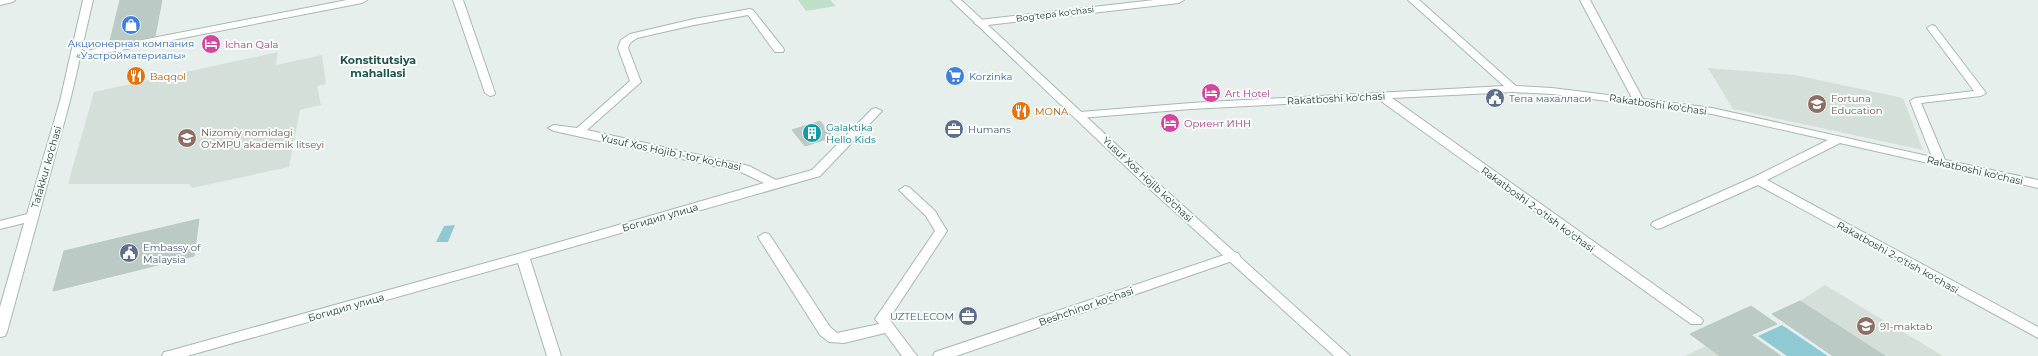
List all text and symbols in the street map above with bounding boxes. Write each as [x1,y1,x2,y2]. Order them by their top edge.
street label: Bog'tepa ko'chasi [1015,3,1095,24]
shop icon: Акционерная компания «Узстройматериалы» [120,14,142,36]
hotel icon: Ichan Qala [200,33,222,55]
place label: Акционерная компания «Узстройматериалы» [68,37,194,62]
place label: Ichan Qala [225,38,279,51]
district label: Konstitutsiya mahallasi [340,53,416,80]
restaurant icon: Baqqol [125,65,147,87]
supermarket icon: Korzinka [944,65,966,87]
place label: Baqqol [150,70,186,83]
place label: Korzinka [969,70,1013,83]
hotel icon: Art Hotel [1200,82,1222,104]
place label: Art Hotel [1225,87,1270,100]
public building icon: Тепа махалласи [1484,87,1506,109]
street label: Rakatboshi ko'chasi [1287,89,1386,108]
street label: Rakatboshi ko'chasi [1608,91,1708,118]
place label: Тепа махалласи [1509,92,1591,105]
place label: Fortuna Education [1831,92,1882,117]
school or university icon: Fortuna Education [1806,93,1828,115]
restaurant icon: MONA [1010,100,1032,122]
place label: MONA [1035,105,1069,118]
hotel icon: Ориент ИНН [1159,112,1181,134]
place label: Ориент ИНН [1184,117,1251,130]
office icon: Humans [943,118,965,140]
place label: Galaktika Hello Kids [826,121,876,146]
building icon: Galaktika Hello Kids [801,122,823,144]
place label: Humans [968,123,1011,136]
street label: Tafakkur ko'chasi [28,124,64,210]
place label: Nizomiy nomidagi O'zMPU akademik litseyi [201,126,324,151]
school or university icon: Nizomiy nomidagi O'zMPU akademik litseyi [176,127,198,149]
street label: Yusuf Xos Hojib 1-tor ko'chasi [599,131,742,174]
street label: Yusuf Xos Hojib ko'chasi [1100,134,1196,225]
street label: Rakatboshi ko'chasi [1925,153,2024,188]
street label: Rakatboshi 2-o'tish ko'chasi [1478,164,1597,255]
street label: Богидил улица [620,200,700,235]
street label: Rakatboshi 2-o'tish ko'chasi [1835,219,1961,296]
place label: Embassy of Malaysia [143,241,201,266]
public building icon: Embassy of Malaysia [118,242,140,264]
street label: Beshchinor ko'chasi [1037,284,1135,329]
street label: Богидил улица [306,290,386,325]
office icon: UZTELECOM [957,305,979,327]
place label: UZTELECOM [890,310,954,323]
school or university icon: 91-maktab [1855,315,1877,337]
place label: 91-maktab [1880,320,1933,333]

